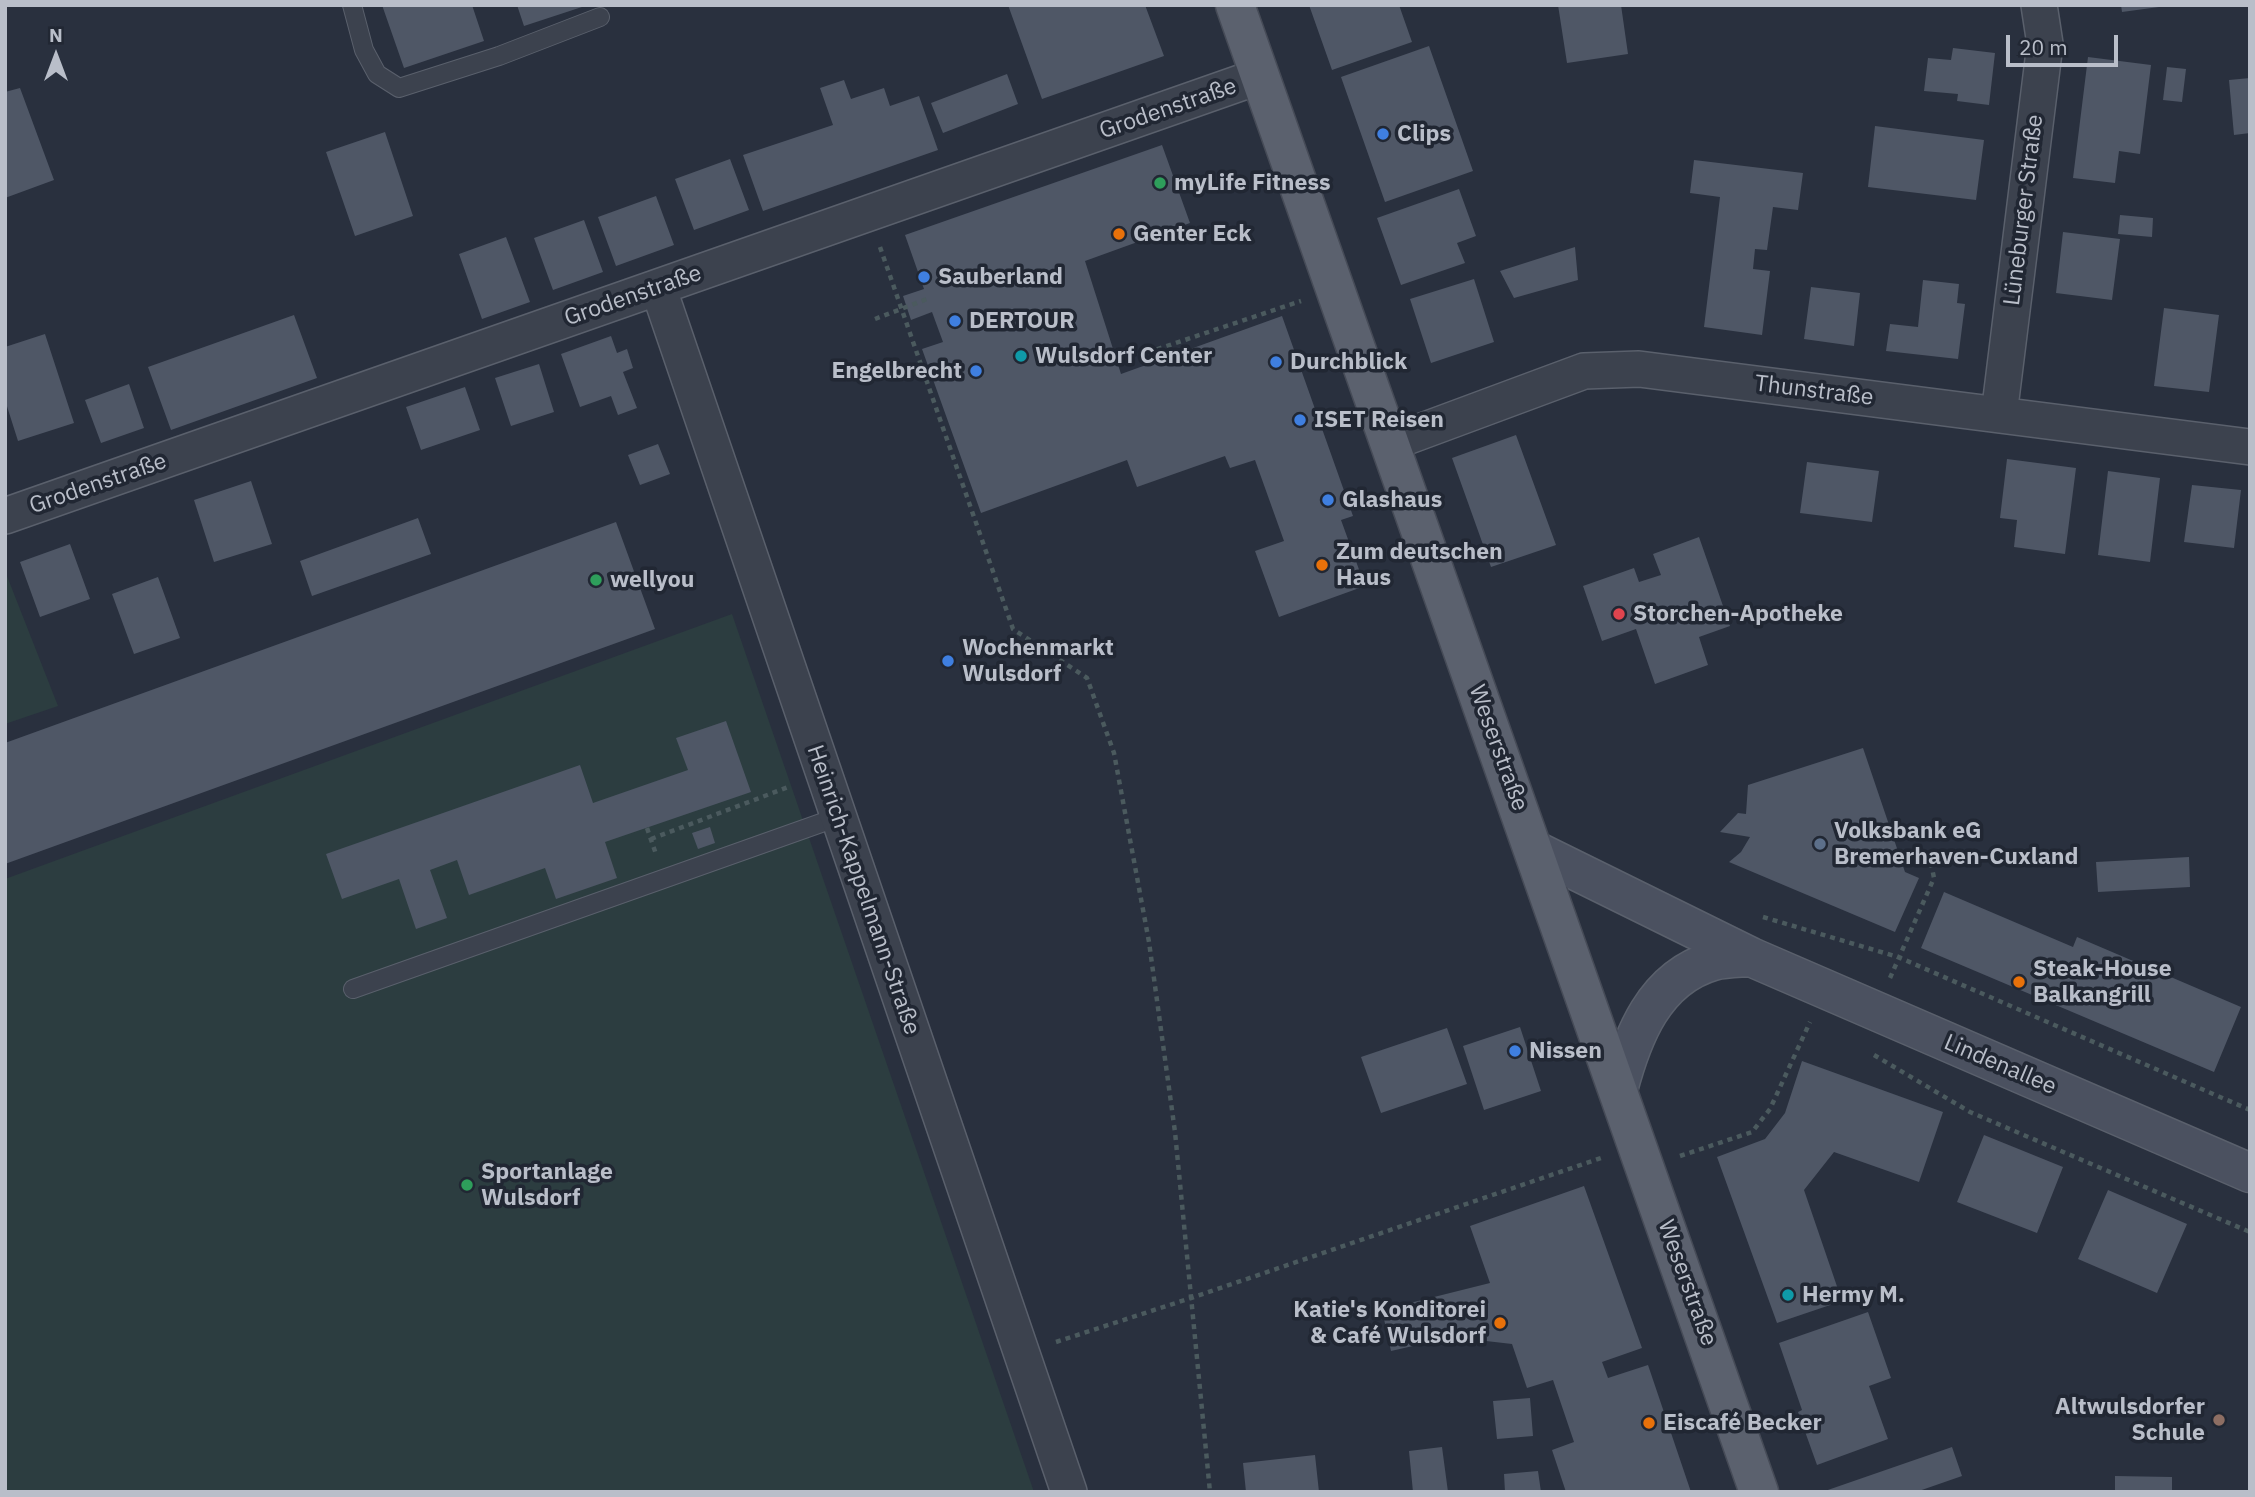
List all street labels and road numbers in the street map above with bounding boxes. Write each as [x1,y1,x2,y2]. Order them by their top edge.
street label: Grodenstraße [1096,73,1240,145]
street label: Lüneburger Straße [1999,113,2049,307]
street label: Grodenstraße [561,260,705,332]
street label: Thunstraße [1753,370,1875,412]
street label: Grodenstraße [26,448,170,520]
street label: Weserstraße [1462,681,1534,815]
street label: Heinrich-Kappelmann-Straße [800,742,926,1038]
street label: Lindenallee [1940,1029,2060,1101]
street label: Weserstraße [1651,1216,1723,1350]

